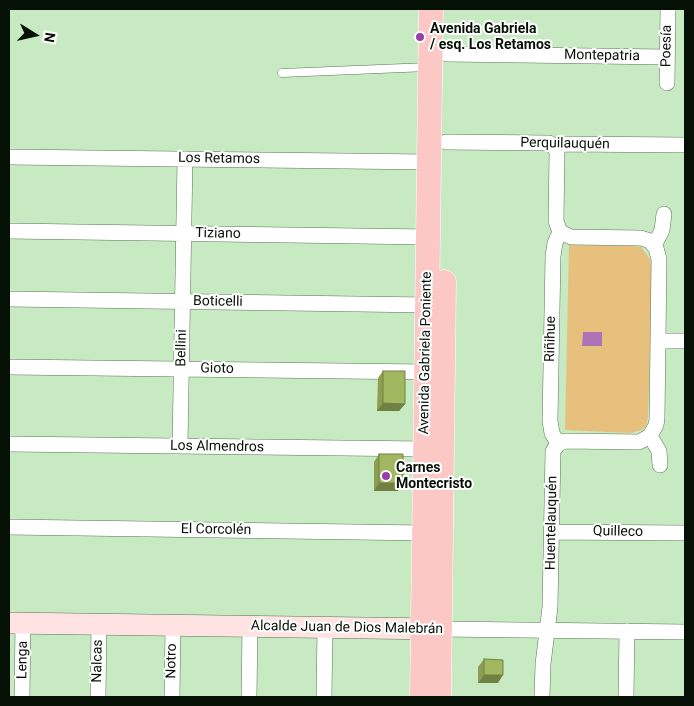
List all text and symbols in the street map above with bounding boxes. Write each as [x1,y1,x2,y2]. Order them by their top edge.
north arrow [10,10,60,60]
place label: Avenida Gabriela / esq. Los Retamos [430,21,551,54]
street label: Poesía [658,25,676,67]
text: N [41,31,59,44]
marker: Avenida Gabriela / esq. Los Retamos [414,31,426,43]
street label: Montepatria [564,47,640,65]
street label: Perquilauquén [520,135,610,153]
street label: Los Retamos [178,150,260,168]
street label: Tiziano [195,225,241,243]
street label: Avenida Gabriela Poniente [416,271,436,435]
street label: Boticelli [193,293,243,311]
street label: Riñihue [542,316,560,362]
street label: Bellini [173,329,191,367]
street label: Gioto [200,360,234,378]
street label: Los Almendros [170,438,264,456]
place label: Carnes Montecristo [396,460,472,492]
marker: Carnes Montecristo [380,470,392,482]
street label: Huentelauquén [543,476,561,570]
street label: El Corcolén [181,521,251,539]
street label: Quilleco [593,523,643,541]
street label: Alcalde Juan de Dios Malebrán [251,618,443,638]
street label: Nalcas [89,639,107,683]
street label: Lenga [14,641,32,679]
street label: Notro [163,643,181,679]

